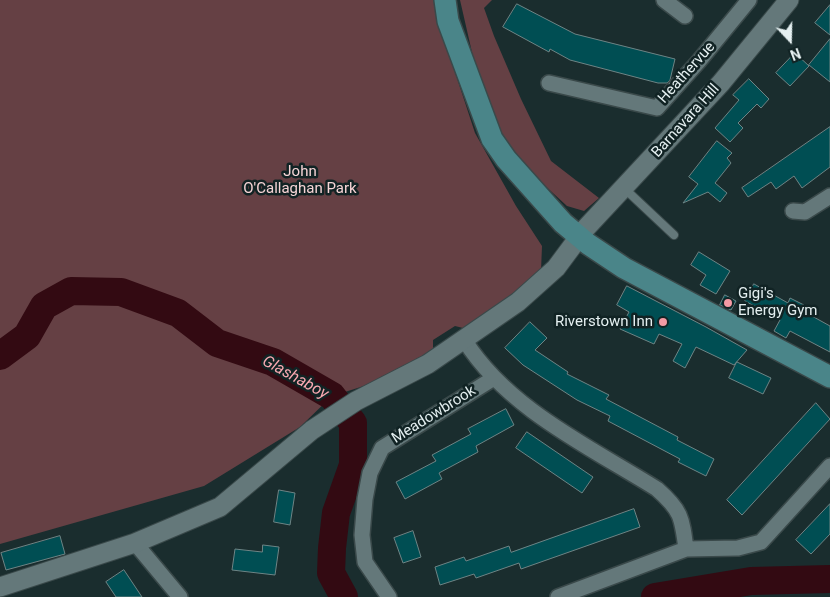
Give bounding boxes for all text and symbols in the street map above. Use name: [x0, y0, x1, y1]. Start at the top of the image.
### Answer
north arrow: [765, 15, 815, 65]
street label: Heathervue: [655, 39, 719, 107]
text: N: [788, 45, 803, 63]
street label: Barnavara Hill: [648, 81, 724, 161]
park label: John O'Callaghan Park: [243, 163, 357, 198]
place label: Gigi's Energy Gym: [738, 285, 817, 320]
marker: Gigi's Energy Gym: [722, 297, 734, 309]
place label: Riverstown Inn: [555, 313, 653, 331]
marker: Riverstown Inn: [657, 316, 669, 328]
water label: Glashaboy: [259, 352, 331, 404]
street label: Meadowbrook: [389, 382, 479, 448]

